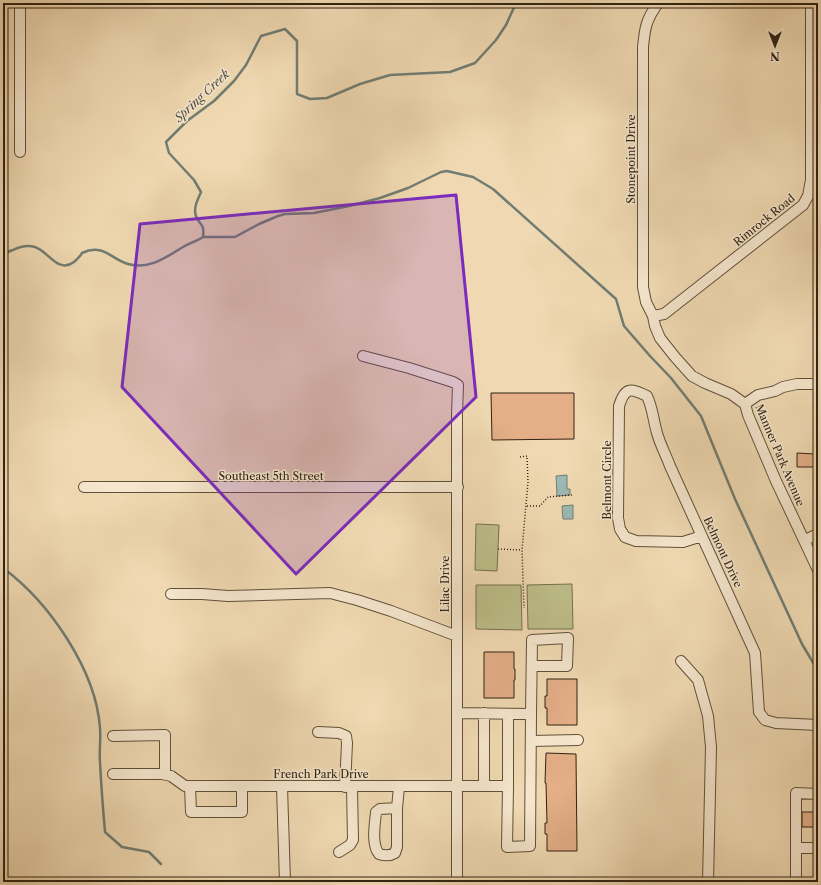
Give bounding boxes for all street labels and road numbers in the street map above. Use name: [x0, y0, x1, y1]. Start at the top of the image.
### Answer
street label: Stonepoint Drive: [624, 114, 638, 204]
street label: Rimrock Road: [730, 191, 798, 249]
street label: Manner Park Avenue: [752, 402, 808, 508]
street label: Belmont Circle: [600, 440, 614, 520]
street label: Southeast 5th Street: [218, 469, 324, 483]
street label: Belmont Drive: [701, 514, 745, 590]
street label: Lilac Drive: [438, 556, 452, 612]
street label: French Park Drive: [273, 767, 369, 781]

